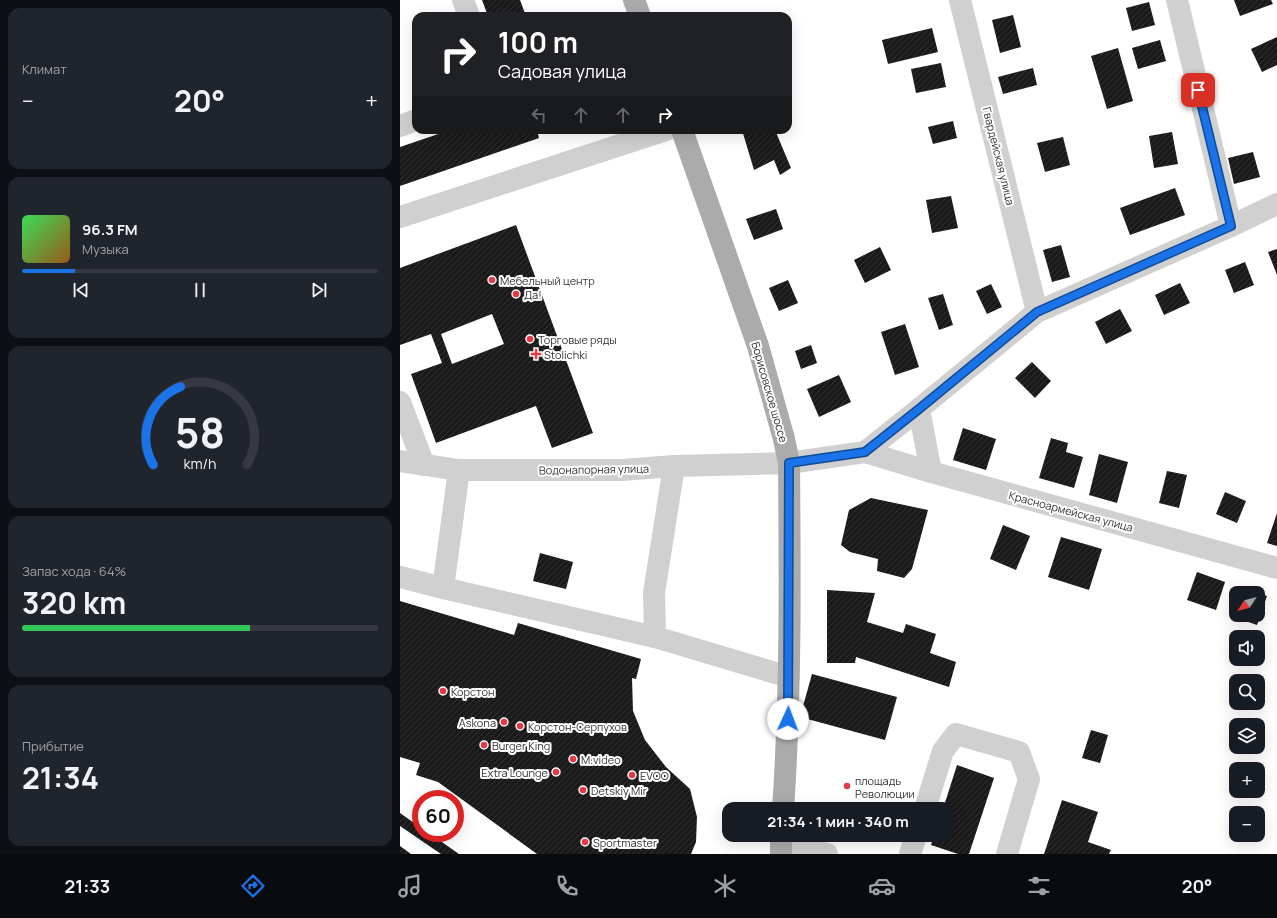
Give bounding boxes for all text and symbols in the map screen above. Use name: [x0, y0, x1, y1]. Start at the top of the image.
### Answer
text: 100 m: [498, 23, 578, 61]
icon: right: [432, 28, 484, 80]
text: Садовая улица: [498, 59, 626, 83]
text: Климат: [22, 60, 67, 78]
pin: [1181, 73, 1215, 107]
icon: arrive: [1187, 79, 1209, 101]
text: 20°: [174, 80, 225, 121]
text: −: [22, 86, 34, 116]
text: +: [365, 86, 378, 116]
icon: left: [528, 104, 550, 126]
icon: ahead: [570, 104, 592, 126]
icon: ahead: [612, 104, 634, 126]
icon: right: [654, 104, 676, 126]
street label: Гвардейская улица: [980, 105, 1018, 207]
text: 96.3 FM: [82, 219, 138, 240]
text: Музыка: [82, 240, 129, 258]
place label: Мебельный центр: [500, 273, 595, 288]
marker: Мебельный центр: [487, 275, 497, 285]
icon: previous: [70, 279, 92, 301]
icon: pause: [189, 279, 211, 301]
icon: next: [308, 279, 330, 301]
place label: Да!: [524, 287, 542, 302]
marker: Да!: [511, 289, 521, 299]
place label: Торговые ряды: [538, 332, 617, 347]
marker: Торговые ряды: [525, 334, 535, 344]
street label: Борисовское шоссе: [748, 340, 792, 445]
place label: Stolichki: [544, 347, 587, 362]
marker: Stolichki: [531, 349, 541, 359]
text: 58: [175, 404, 225, 460]
text: km/h: [183, 454, 217, 473]
street label: Водонапорная улица: [539, 461, 649, 477]
street label: Красноармейская улица: [1007, 487, 1135, 535]
text: Запас хода · 64%: [22, 562, 126, 580]
text: 320 km: [22, 582, 126, 623]
north arrow: [1229, 586, 1265, 622]
map controls: [1229, 586, 1265, 842]
button: sound: [1229, 630, 1265, 666]
button: search: [1229, 674, 1265, 710]
place label: Корстон: [451, 684, 495, 699]
marker: Корстон: [438, 686, 448, 696]
position arrow: [767, 698, 809, 740]
place label: Askona: [459, 715, 496, 730]
marker: Askona: [499, 717, 509, 727]
button: layers: [1229, 718, 1265, 754]
place label: Корстон-Серпухов: [528, 719, 627, 734]
marker: Корстон-Серпухов: [515, 721, 525, 731]
text: Прибытие: [22, 737, 84, 755]
place label: Burger King: [492, 738, 550, 753]
marker: Burger King: [479, 740, 489, 750]
place label: M.video: [581, 752, 621, 767]
marker: M.video: [568, 754, 578, 764]
text: 21:34: [22, 757, 99, 798]
button: +: [1229, 762, 1265, 798]
place label: Extra Lounge: [481, 765, 549, 780]
marker: Extra Lounge: [551, 767, 561, 777]
place label: EVOO: [640, 768, 669, 783]
marker: EVOO: [627, 770, 637, 780]
place label: площадь Революции: [855, 773, 915, 801]
marker: площадь Революции: [842, 781, 852, 791]
place label: Detskiy Mir: [591, 783, 647, 798]
marker: Detskiy Mir: [578, 785, 588, 795]
speed limit sign: 60: [412, 790, 464, 842]
button: −: [1229, 806, 1265, 842]
text: 21:34 · 1 мин · 340 m: [767, 811, 909, 832]
place label: Sportmaster: [593, 835, 657, 850]
marker: Sportmaster: [580, 837, 590, 847]
icon: directions: [239, 872, 267, 900]
icon: music: [396, 872, 424, 900]
icon: phone: [553, 872, 581, 900]
icon: climate: [711, 872, 739, 900]
icon: car: [868, 872, 896, 900]
icon: filters: [1025, 872, 1053, 900]
text: 21:33: [65, 874, 110, 898]
text: 20°: [1182, 874, 1212, 898]

